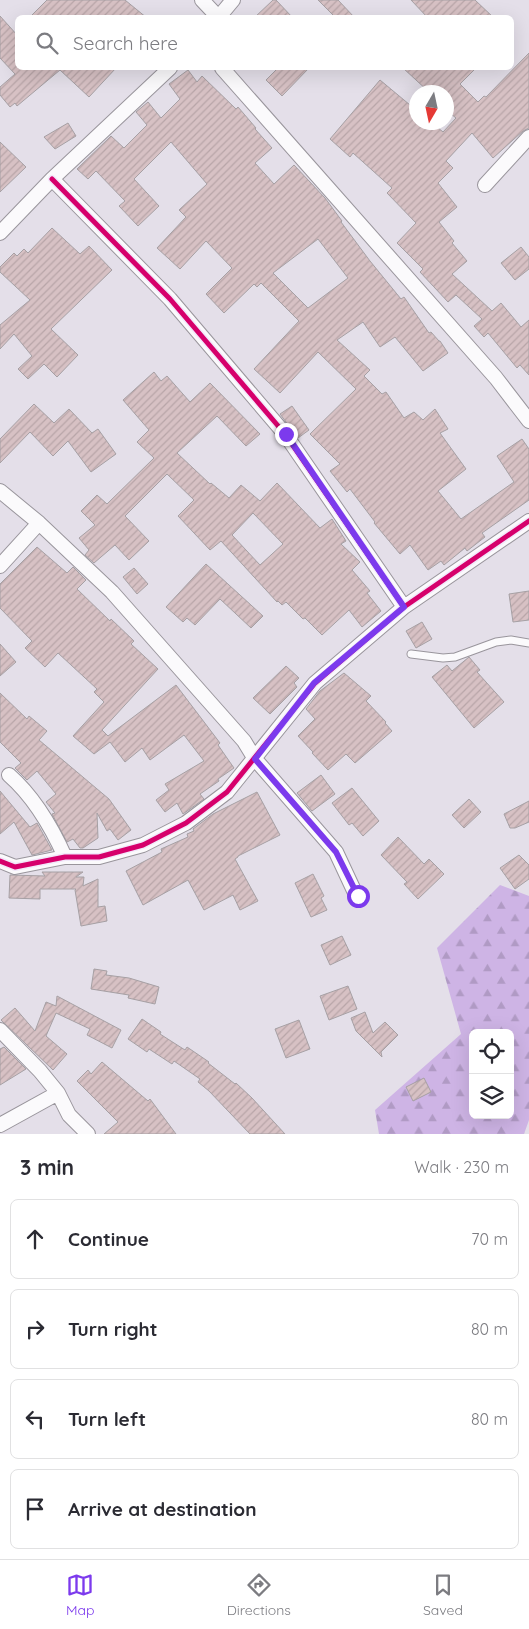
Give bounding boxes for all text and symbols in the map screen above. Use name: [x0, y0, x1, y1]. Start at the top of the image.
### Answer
search box: [15, 15, 514, 70]
icon: search: [33, 29, 61, 57]
text: Search here: [73, 31, 178, 55]
north arrow: [409, 85, 454, 130]
route end: [275, 423, 298, 446]
route start: [347, 885, 370, 908]
map controls: [469, 1029, 514, 1119]
button: locate: [469, 1029, 514, 1074]
button: layers: [469, 1074, 514, 1119]
text: 3 min: [20, 1154, 74, 1180]
text: Walk · 230 m: [414, 1157, 509, 1177]
icon: ahead: [21, 1225, 49, 1253]
text: Continue: [68, 1227, 149, 1251]
text: 70 m: [471, 1229, 508, 1249]
icon: right: [21, 1315, 49, 1343]
text: Turn right: [68, 1317, 157, 1341]
text: 80 m: [471, 1319, 508, 1339]
icon: left: [21, 1405, 49, 1433]
text: Turn left: [68, 1407, 146, 1431]
text: 80 m: [471, 1409, 508, 1429]
icon: arrive: [21, 1495, 49, 1523]
text: Arrive at destination: [68, 1497, 257, 1521]
tab: Map: [66, 1571, 95, 1619]
tab: Directions: [227, 1571, 291, 1619]
tab: Saved: [423, 1571, 463, 1619]

